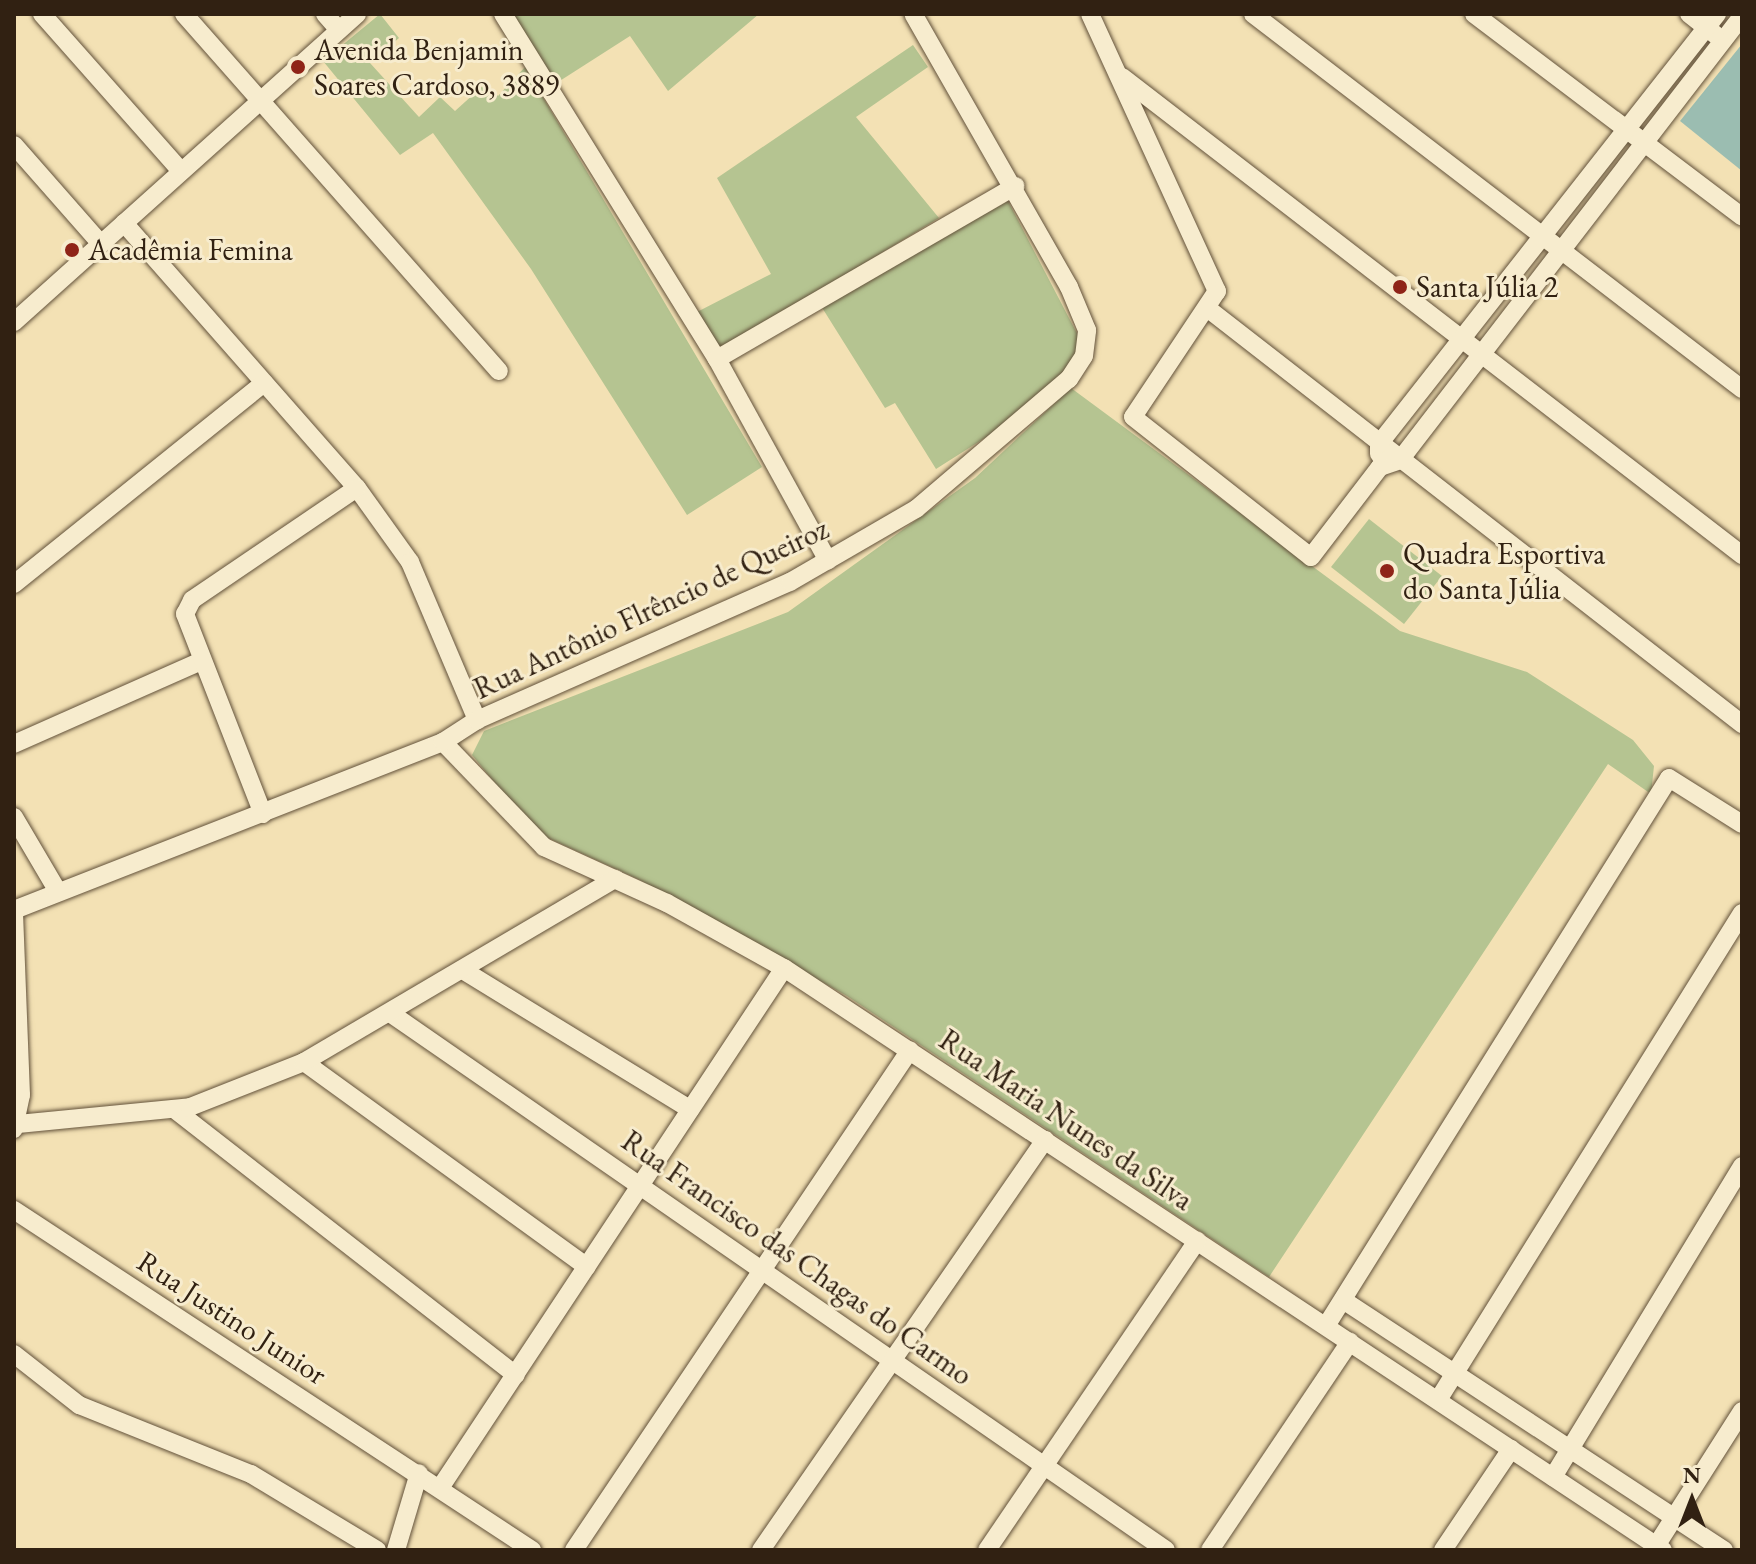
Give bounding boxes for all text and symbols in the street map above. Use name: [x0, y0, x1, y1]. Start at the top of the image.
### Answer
place label: Avenida Benjamin Soares Cardoso, 3889: [314, 32, 559, 102]
marker: Avenida Benjamin Soares Cardoso, 3889: [289, 58, 307, 76]
place label: Acadêmia Femina: [88, 232, 293, 268]
marker: Acadêmia Femina: [63, 241, 81, 259]
place label: Santa Júlia 2: [1416, 269, 1558, 305]
marker: Santa Júlia 2: [1391, 278, 1409, 296]
street label: Rua Antônio Flrêncio de Queiroz: [468, 511, 834, 707]
place label: Quadra Esportiva do Santa Júlia: [1403, 536, 1605, 606]
marker: Quadra Esportiva do Santa Júlia: [1378, 562, 1396, 580]
street label: Rua Maria Nunes da Silva: [932, 1022, 1200, 1218]
street label: Rua Francisco das Chagas do Carmo: [615, 1123, 979, 1393]
street label: Rua Justino Junior: [131, 1243, 333, 1393]
north arrow: [1652, 1460, 1732, 1540]
text: N: [1683, 1461, 1701, 1490]

